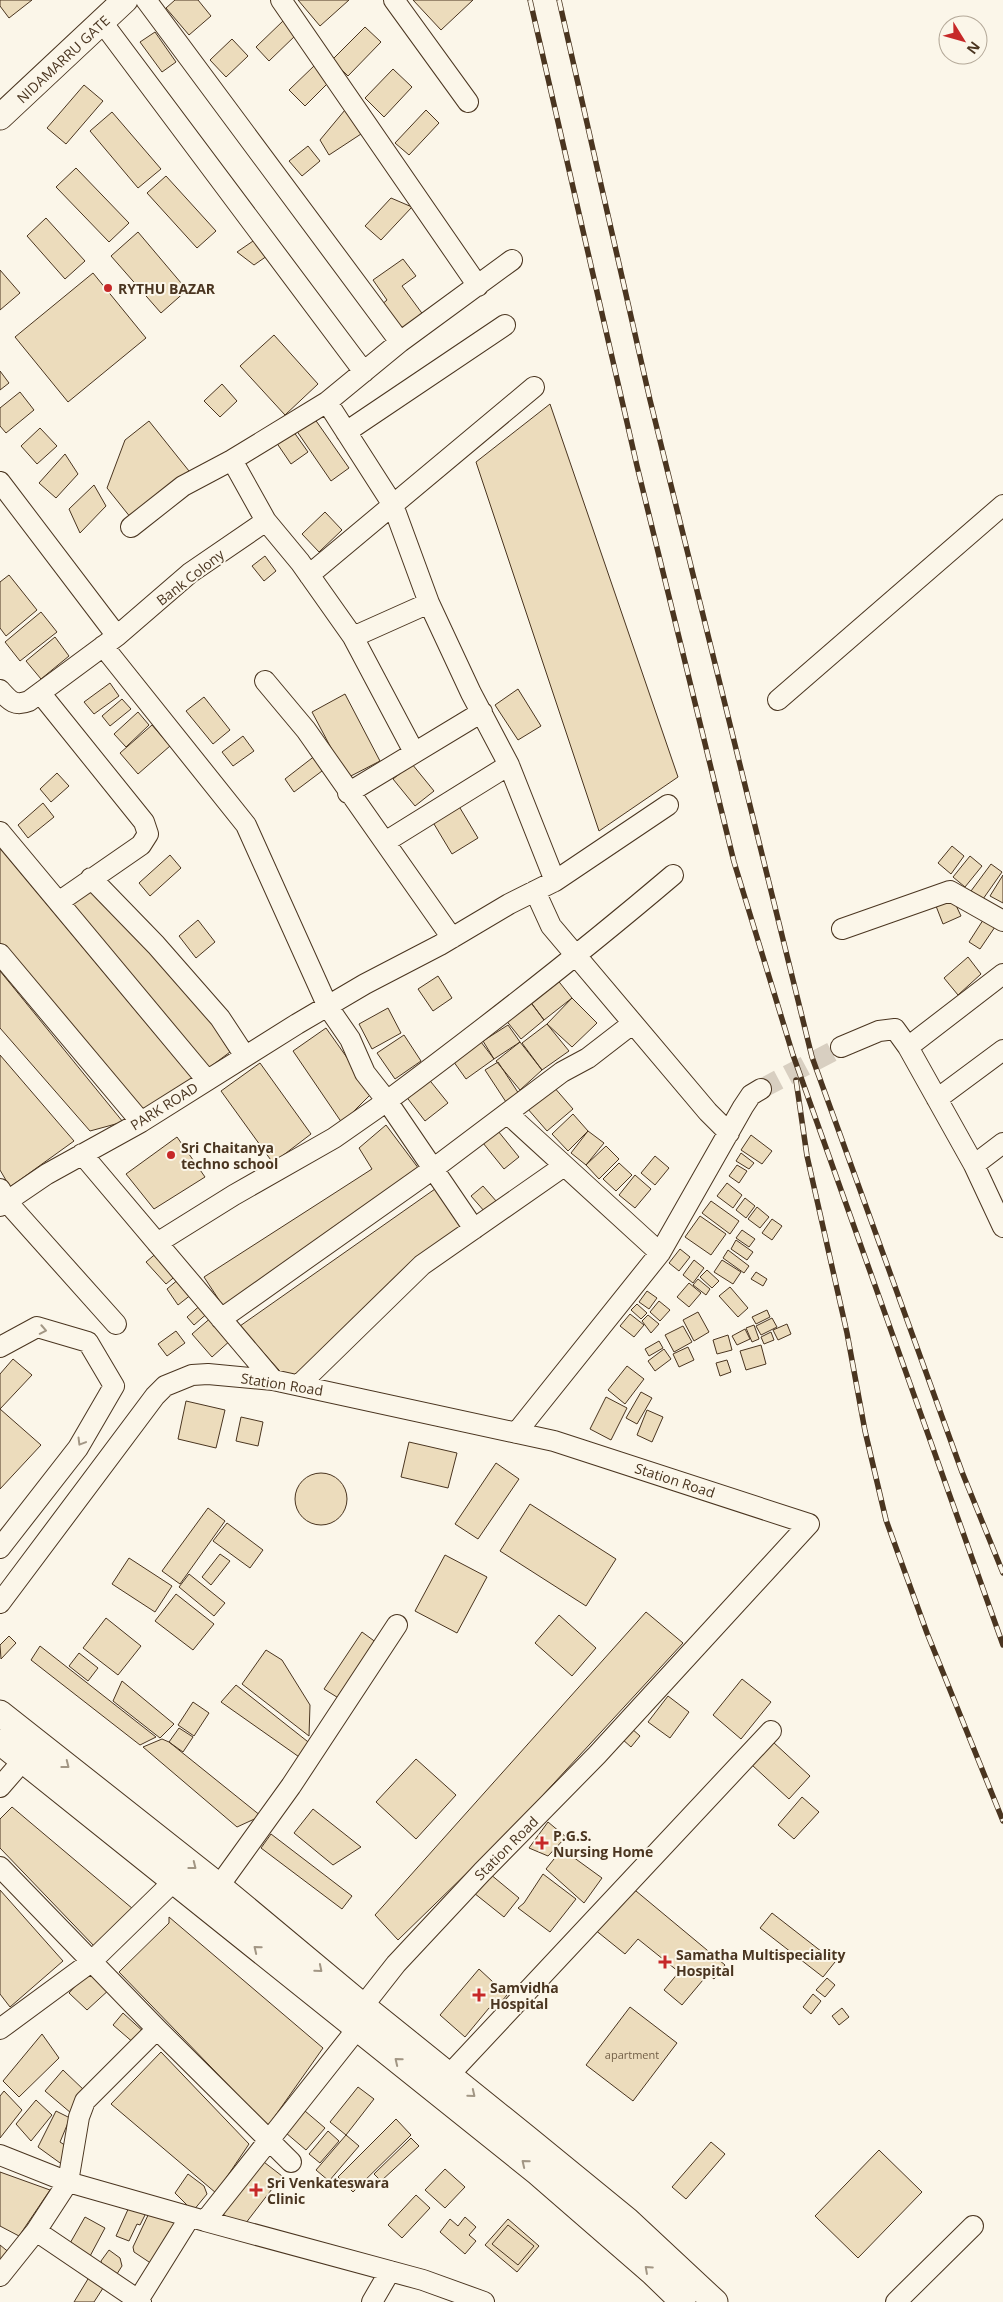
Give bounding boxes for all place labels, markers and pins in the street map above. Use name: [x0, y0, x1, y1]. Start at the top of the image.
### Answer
place label: RYTHU BAZAR: [118, 279, 216, 298]
marker: RYTHU BAZAR: [102, 282, 114, 294]
place label: Sri Chaitanya techno school: [181, 1138, 278, 1173]
marker: Sri Chaitanya techno school: [165, 1149, 177, 1161]
place label: P.G.S. Nursing Home: [553, 1826, 653, 1861]
marker: P.G.S. Nursing Home: [535, 1836, 549, 1850]
place label: Samatha Multispeciality Hospital: [676, 1945, 845, 1980]
marker: Samatha Multispeciality Hospital: [658, 1955, 672, 1969]
place label: Samvidha Hospital: [490, 1978, 559, 2013]
marker: Samvidha Hospital: [472, 1988, 486, 2002]
place label: Sri Venkateswara Clinic: [267, 2173, 389, 2208]
marker: Sri Venkateswara Clinic: [249, 2183, 263, 2197]

